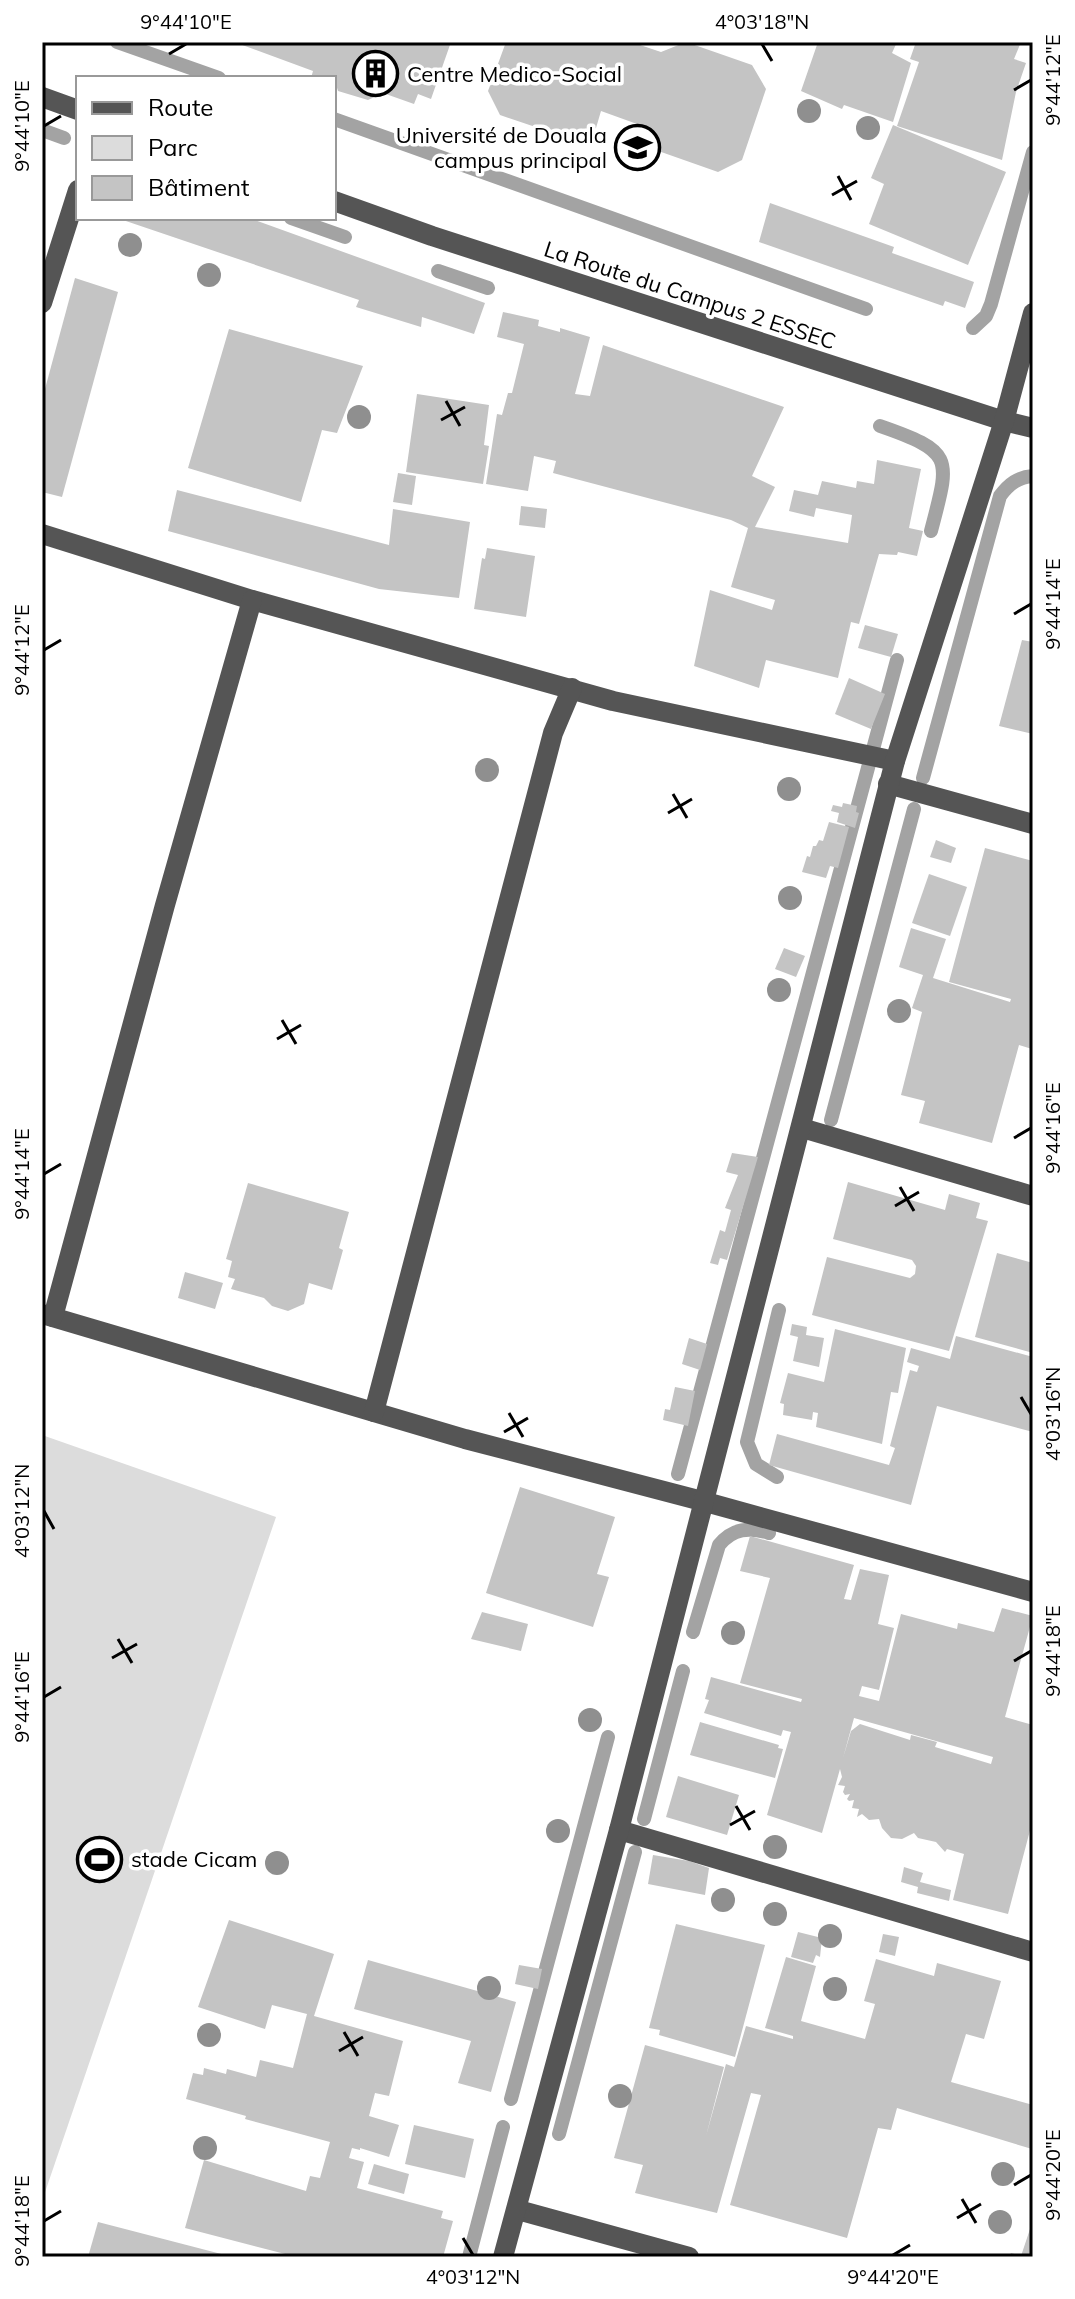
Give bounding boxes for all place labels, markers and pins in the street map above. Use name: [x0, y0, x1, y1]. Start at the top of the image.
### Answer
building icon: Centre Medico-Social: [352, 50, 400, 98]
place label: Centre Medico-Social: [407, 60, 622, 88]
place label: Université de Douala campus principal: [396, 121, 607, 174]
school or university icon: Université de Douala campus principal: [614, 124, 662, 172]
sports icon: stade Cicam: [76, 1835, 124, 1883]
place label: stade Cicam: [131, 1845, 257, 1873]

